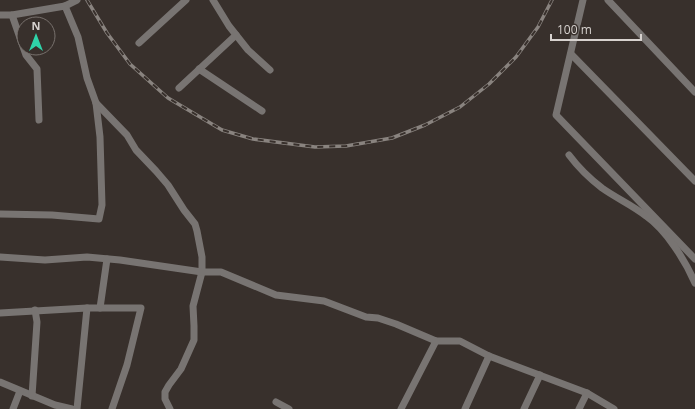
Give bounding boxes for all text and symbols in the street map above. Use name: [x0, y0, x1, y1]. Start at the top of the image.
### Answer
north arrow: [16, 16, 56, 56]
scale bar: [551, 16, 641, 42]
text: N: [32, 18, 40, 33]
text: 100 m: [557, 21, 592, 38]

